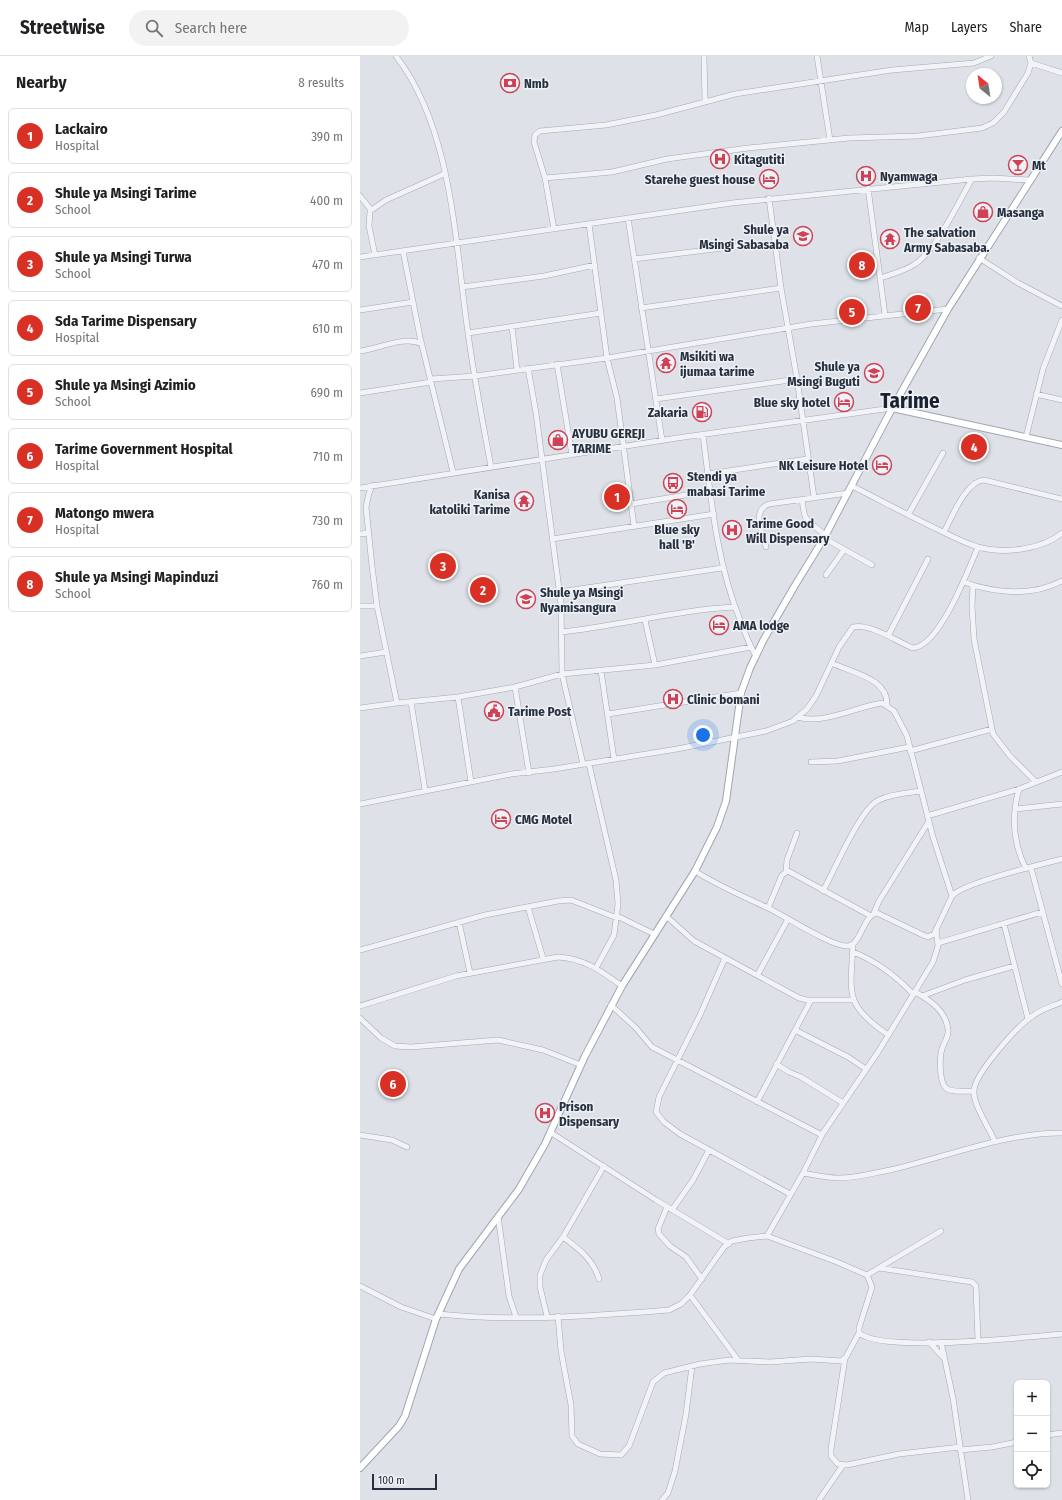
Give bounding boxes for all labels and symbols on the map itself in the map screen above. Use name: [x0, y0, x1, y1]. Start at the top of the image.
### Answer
north arrow: [966, 68, 1002, 104]
bank icon: Nmb: [499, 72, 521, 94]
place label: Nmb: [524, 76, 549, 91]
hospital icon: Kitagutiti: [709, 148, 731, 170]
place label: Kitagutiti: [734, 152, 785, 167]
bar icon: Mt: [1007, 154, 1029, 176]
place label: Mt: [1032, 158, 1046, 173]
hospital icon: Nyamwaga: [855, 165, 877, 187]
hotel icon: Starehe guest house: [758, 168, 780, 190]
place label: Nyamwaga: [880, 169, 938, 184]
place label: Starehe guest house: [645, 172, 755, 187]
shop icon: Masanga: [972, 201, 994, 223]
place label: Masanga: [997, 205, 1045, 220]
place label: Shule ya Msingi Sabasaba: [699, 222, 790, 252]
school or university icon: Shule ya Msingi Sabasaba: [792, 225, 814, 247]
place label: The salvation Army Sabasaba.: [903, 225, 990, 255]
temple icon: The salvation Army Sabasaba.: [879, 228, 901, 250]
pin: 8: [849, 250, 875, 280]
pin: 7: [905, 293, 931, 323]
pin: 5: [839, 297, 865, 327]
place label: Msikiti wa ijumaa tarime: [680, 349, 755, 379]
temple icon: Msikiti wa ijumaa tarime: [655, 352, 677, 374]
place label: Shule ya Msingi Buguti: [787, 359, 861, 389]
school or university icon: Shule ya Msingi Buguti: [863, 362, 885, 384]
district label: Tarime: [880, 388, 940, 414]
hotel icon: Blue sky hotel: [833, 391, 855, 413]
place label: Blue sky hotel: [754, 395, 830, 410]
fuel station icon: Zakaria: [691, 401, 713, 423]
place label: Zakaria: [648, 405, 689, 420]
place label: AYUBU GEREJI TARIME: [571, 426, 645, 456]
shop icon: AYUBU GEREJI TARIME: [547, 429, 569, 451]
pin: 4: [961, 432, 987, 462]
hotel icon: NK Leisure Hotel: [871, 454, 893, 476]
place label: NK Leisure Hotel: [779, 458, 868, 473]
place label: Stendi ya mabasi Tarime: [687, 469, 766, 499]
bus stop icon: Stendi ya mabasi Tarime: [662, 472, 684, 494]
pin: 1: [604, 482, 630, 512]
place label: Kanisa katoliki Tarime: [429, 487, 511, 517]
temple icon: Kanisa katoliki Tarime: [513, 490, 535, 512]
hotel icon: Blue sky hall 'B': [666, 498, 688, 520]
place label: Tarime Good Will Dispensary: [746, 516, 830, 546]
hospital icon: Tarime Good Will Dispensary: [721, 519, 743, 541]
place label: Blue sky hall 'B': [654, 522, 700, 552]
pin: 3: [430, 551, 456, 581]
pin: 2: [470, 575, 496, 605]
place label: Shule ya Msingi Nyamisangura: [540, 585, 623, 615]
school or university icon: Shule ya Msingi Nyamisangura: [515, 588, 537, 610]
hotel icon: AMA lodge: [708, 614, 730, 636]
place label: AMA lodge: [732, 618, 790, 633]
hospital icon: Clinic bomani: [662, 688, 684, 710]
place label: Clinic bomani: [687, 692, 760, 707]
public building icon: Tarime Post: [483, 700, 505, 722]
place label: Tarime Post: [508, 704, 572, 719]
your location: [693, 725, 713, 745]
hotel icon: CMG Motel: [490, 808, 512, 830]
place label: CMG Motel: [515, 812, 573, 827]
pin: 6: [380, 1069, 406, 1099]
place label: Prison Dispensary: [559, 1099, 620, 1129]
hospital icon: Prison Dispensary: [534, 1102, 556, 1124]
scale bar: [372, 1472, 437, 1491]

